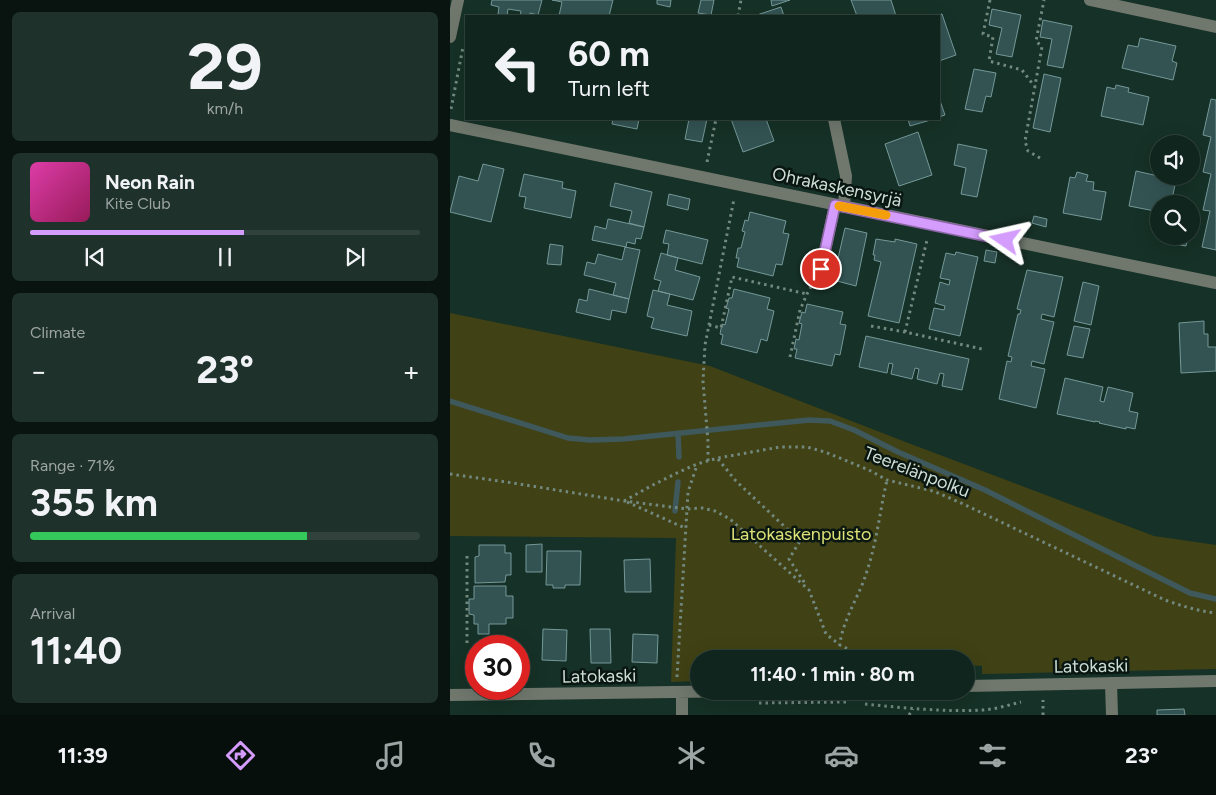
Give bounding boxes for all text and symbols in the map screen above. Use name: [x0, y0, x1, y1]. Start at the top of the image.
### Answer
text: 29: [187, 27, 263, 105]
text: 60 m: [568, 33, 650, 75]
icon: left: [485, 35, 550, 100]
text: Turn left: [568, 75, 650, 102]
text: km/h: [207, 99, 243, 118]
map controls: [1150, 135, 1200, 245]
button: sound: [1150, 135, 1200, 185]
street label: Ohrakaskensyrjä: [770, 163, 904, 211]
text: Neon Rain: [105, 171, 195, 194]
text: Kite Club: [105, 194, 171, 213]
button: search: [1150, 195, 1200, 245]
position arrow: [978, 213, 1030, 265]
icon: previous: [81, 243, 109, 271]
icon: pause: [211, 243, 239, 271]
icon: next: [341, 243, 369, 271]
pin: [800, 248, 842, 290]
icon: arrive: [807, 255, 835, 283]
text: Climate: [30, 323, 85, 342]
text: 23°: [196, 347, 254, 393]
text: −: [30, 354, 47, 388]
text: +: [403, 354, 420, 388]
street label: Teerelänpolku: [861, 442, 973, 502]
text: Range · 71%: [30, 456, 115, 475]
text: 355 km: [30, 480, 158, 526]
park label: Latokaskenpuisto: [731, 523, 871, 545]
text: Arrival: [30, 604, 75, 623]
text: 11:40: [30, 628, 122, 674]
speed limit sign: 30: [465, 635, 530, 700]
street label: Latokaski: [1053, 654, 1129, 678]
text: 11:40 · 1 min · 80 m: [751, 663, 914, 686]
street label: Latokaski: [561, 664, 637, 688]
icon: directions: [223, 738, 258, 773]
icon: music: [373, 738, 408, 773]
icon: phone: [524, 738, 559, 773]
icon: climate: [674, 738, 709, 773]
icon: car: [824, 738, 859, 773]
icon: filters: [975, 738, 1010, 773]
text: 11:39: [58, 742, 108, 769]
text: 23°: [1125, 742, 1158, 769]

